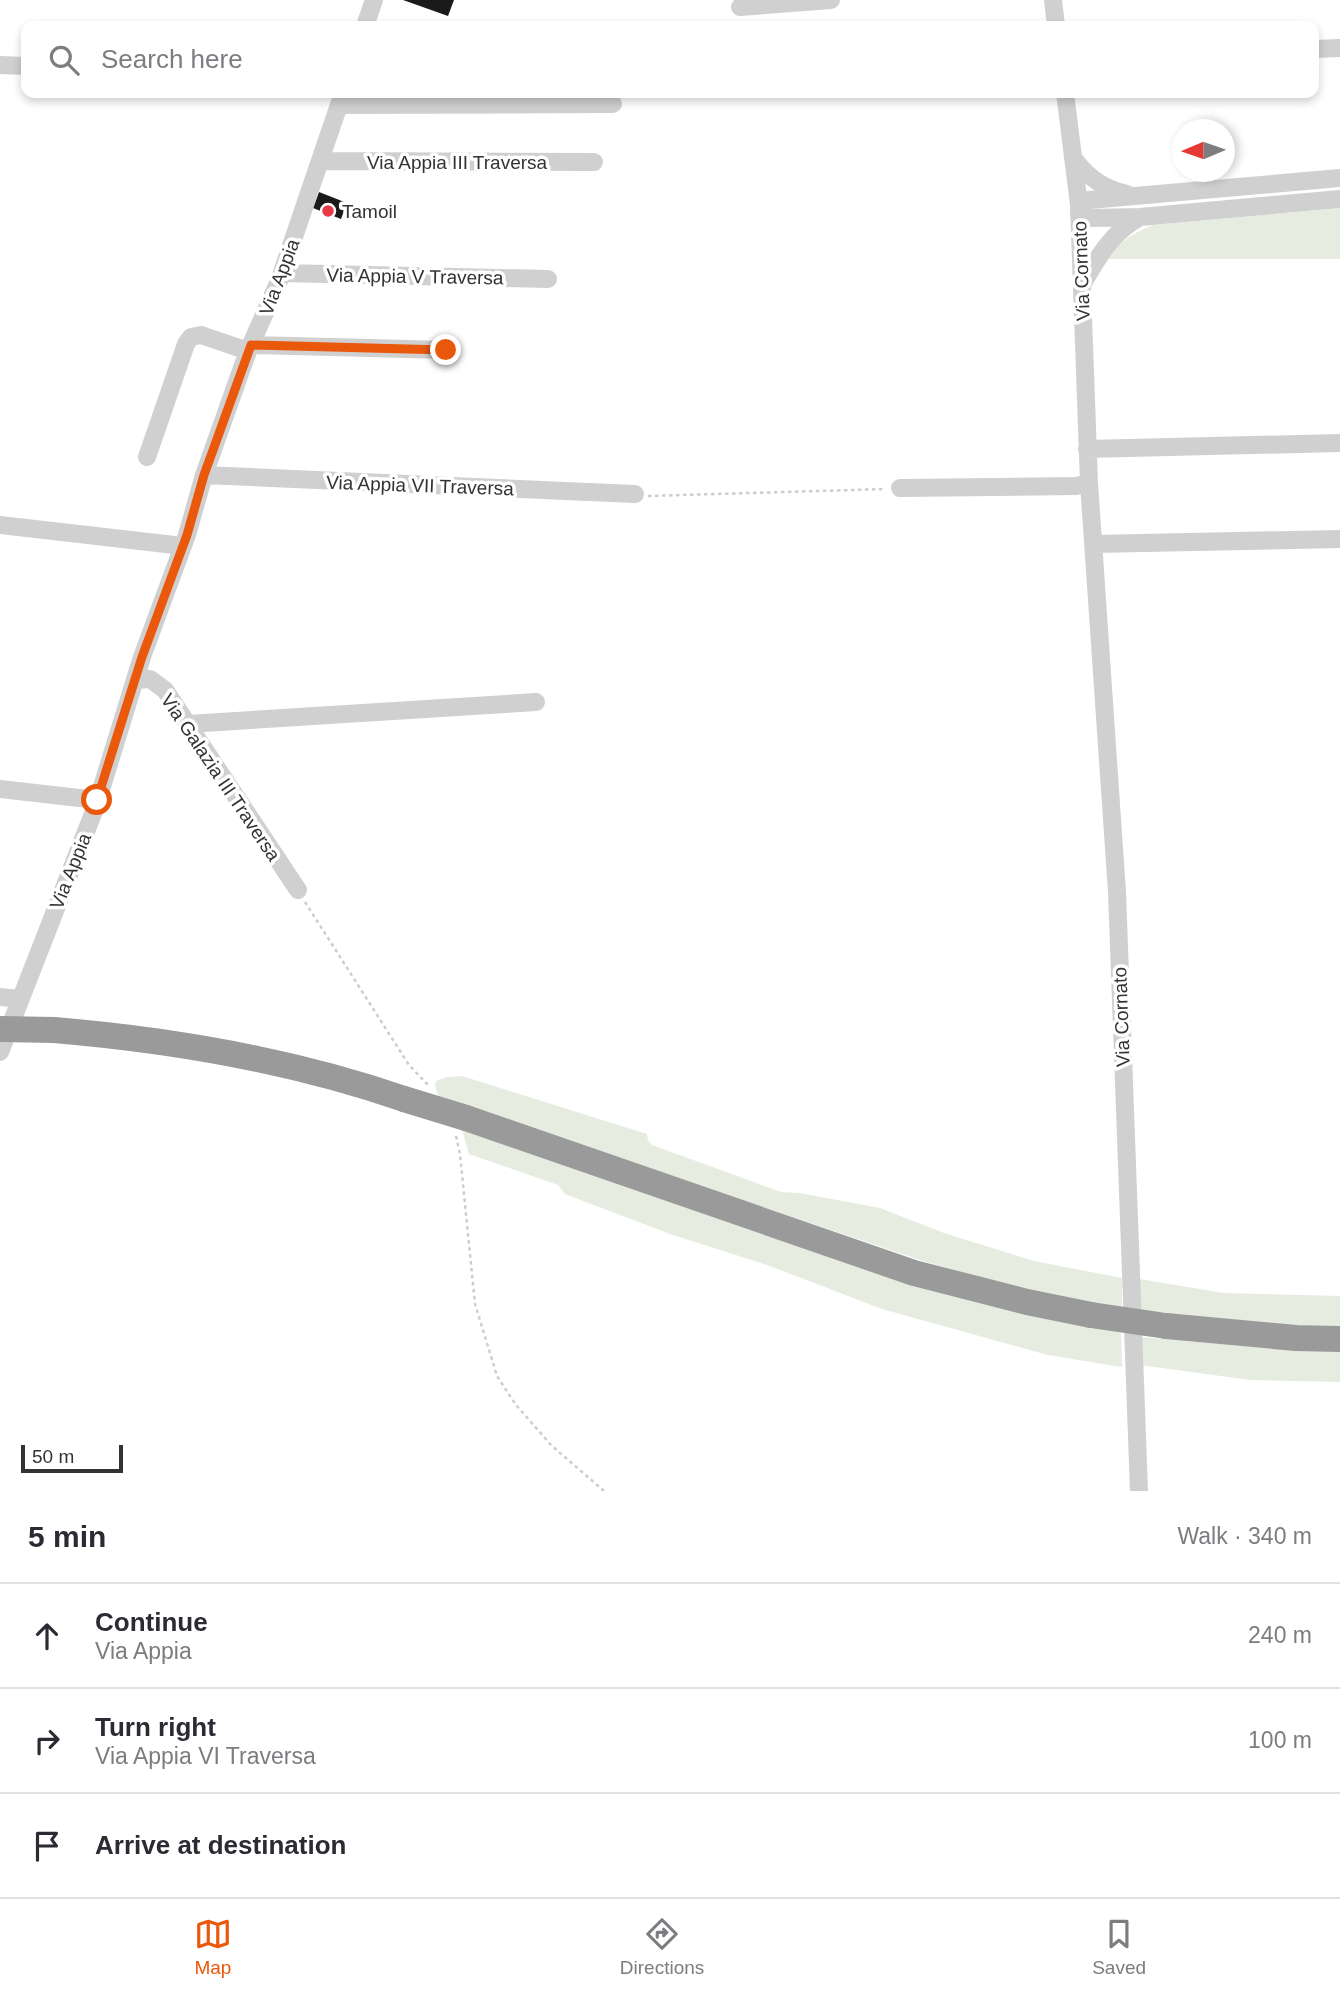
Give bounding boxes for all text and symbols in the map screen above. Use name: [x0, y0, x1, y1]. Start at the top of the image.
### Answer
search box: [21, 21, 1319, 98]
icon: search: [45, 41, 83, 79]
text: Search here: [101, 44, 243, 74]
north arrow: [1172, 119, 1235, 182]
street label: Via Appia III Traversa: [367, 152, 548, 173]
place label: Tamoil: [342, 201, 397, 222]
marker: Tamoil: [320, 203, 336, 219]
street label: Via Cornato: [1069, 221, 1094, 321]
street label: Via Appia: [255, 236, 304, 318]
street label: Via Appia V Traversa: [326, 264, 504, 289]
route end: [430, 334, 461, 365]
street label: Via Appia VII Traversa: [326, 472, 515, 499]
street label: Via Galazia III Traversa: [157, 690, 285, 865]
route start: [81, 784, 112, 815]
street label: Via Appia: [46, 830, 95, 912]
street label: Via Cornato: [1109, 967, 1134, 1067]
scale bar: [21, 1442, 122, 1474]
text: 50 m: [32, 1446, 74, 1467]
text: 5 min: [28, 1520, 106, 1553]
text: Walk · 340 m: [1177, 1523, 1312, 1549]
text: Continue: [95, 1607, 208, 1637]
icon: ahead: [28, 1617, 66, 1655]
text: 240 m: [1248, 1622, 1312, 1648]
text: Via Appia: [95, 1638, 192, 1664]
text: Turn right: [95, 1712, 216, 1742]
icon: right: [28, 1722, 66, 1760]
text: 100 m: [1248, 1727, 1312, 1753]
text: Via Appia VI Traversa: [95, 1743, 316, 1769]
icon: arrive: [28, 1827, 66, 1865]
text: Arrive at destination: [95, 1830, 346, 1860]
tab: Map: [194, 1915, 232, 1979]
tab: Directions: [620, 1915, 704, 1979]
tab: Saved: [1092, 1915, 1146, 1979]

